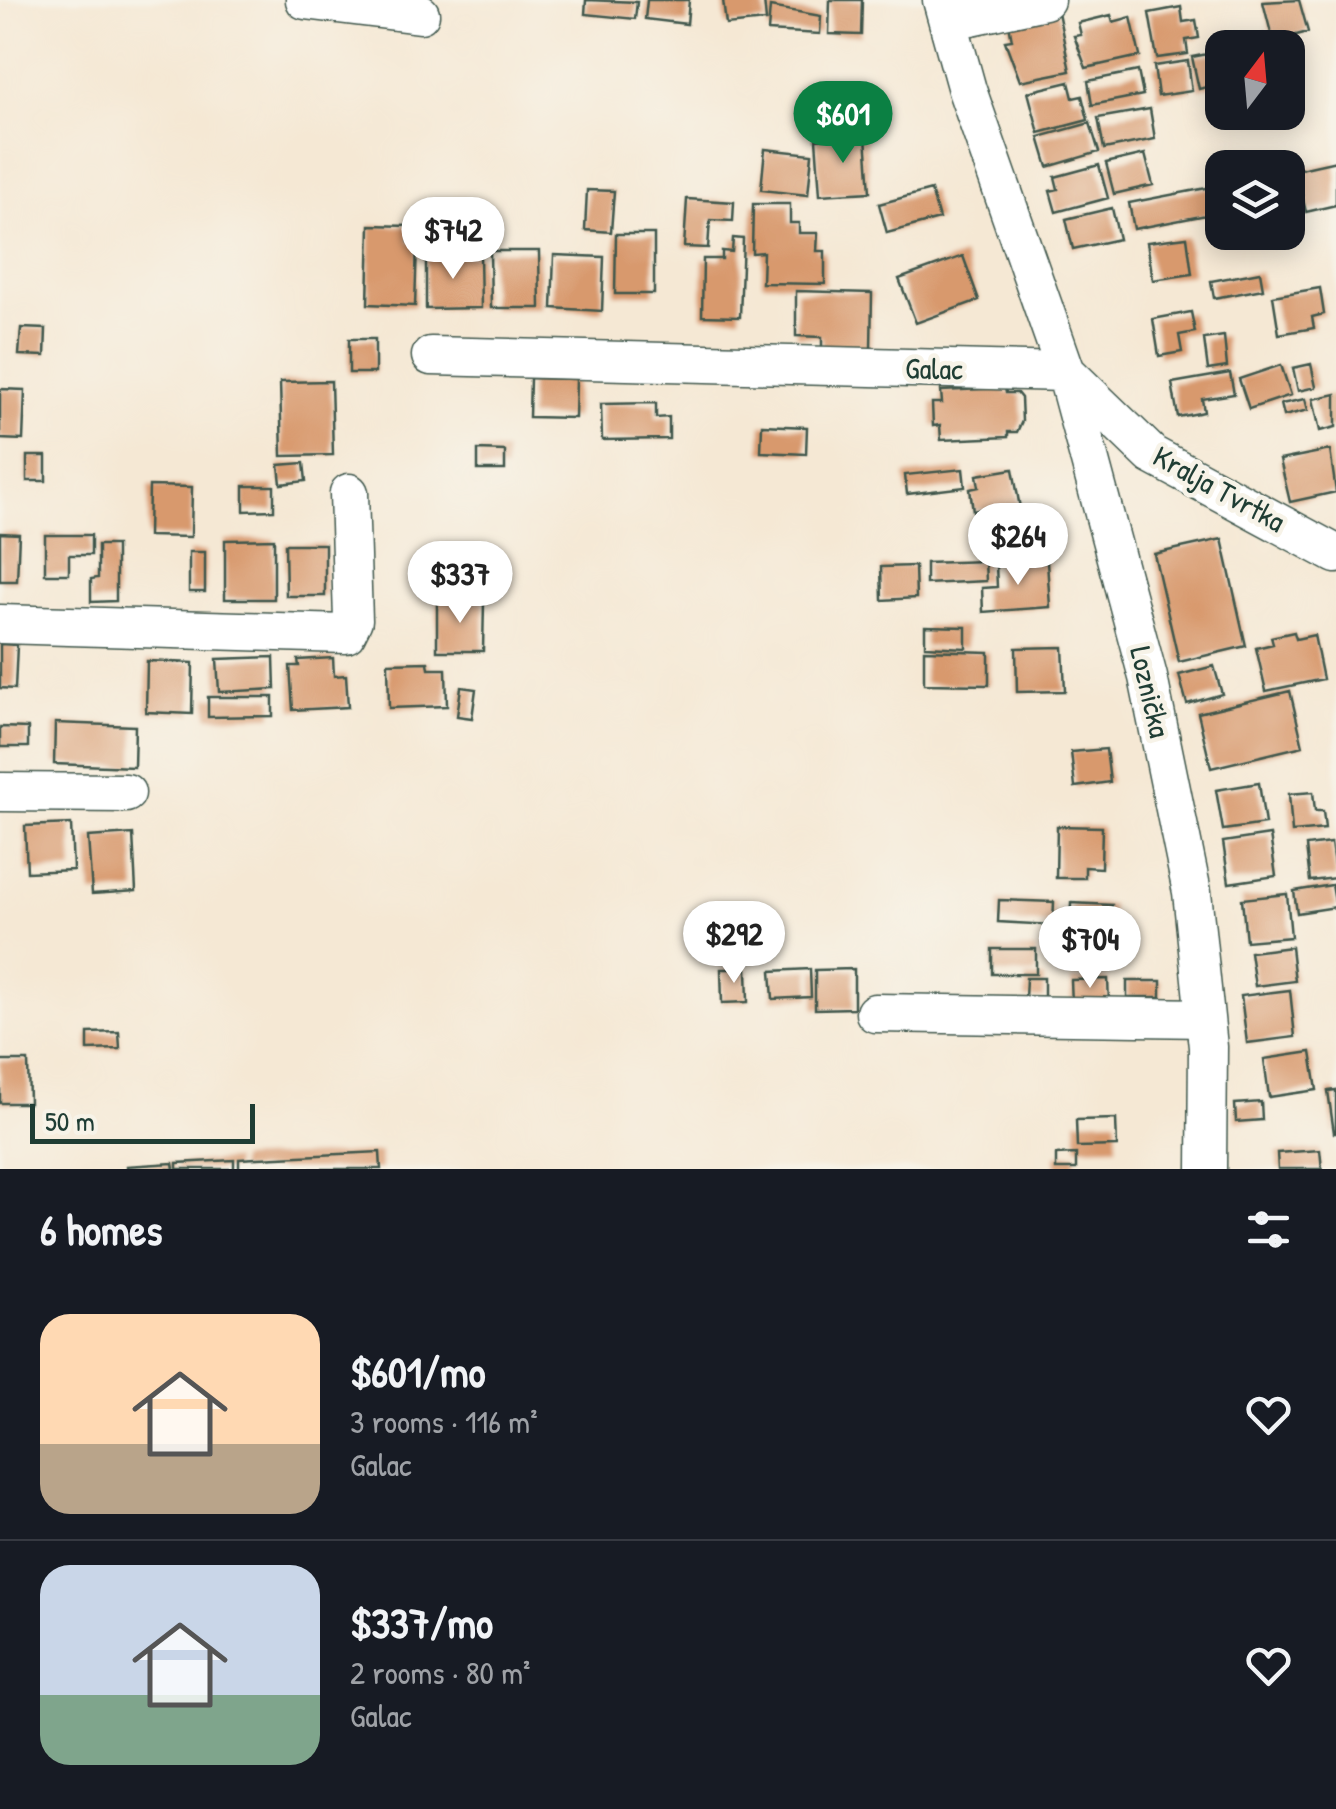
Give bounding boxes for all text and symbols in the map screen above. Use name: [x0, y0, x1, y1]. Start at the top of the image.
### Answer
north arrow: [1205, 30, 1305, 130]
map controls: [1205, 30, 1305, 250]
pin: $601: [784, 81, 902, 166]
text: $601: [816, 92, 870, 135]
button: layers: [1205, 150, 1305, 250]
pin: $742: [394, 197, 512, 282]
text: $742: [423, 208, 483, 251]
street label: Galac: [905, 348, 963, 389]
street label: Kralja Tvrtka: [1146, 436, 1293, 541]
pin: $264: [959, 503, 1077, 588]
text: $264: [990, 514, 1046, 557]
pin: $337: [401, 541, 519, 626]
text: $337: [430, 552, 490, 595]
street label: Loznička: [1121, 642, 1181, 741]
pin: $292: [675, 901, 793, 986]
pin: $704: [1031, 906, 1149, 991]
text: $292: [705, 912, 763, 955]
text: $704: [1061, 917, 1119, 960]
scale bar: [30, 1099, 255, 1144]
text: 50 m: [45, 1102, 95, 1140]
text: 6 homes: [40, 1201, 162, 1258]
icon: filters: [1241, 1202, 1296, 1257]
text: $601/mo: [350, 1343, 485, 1400]
icon: home: [120, 1354, 240, 1474]
icon: heart: [1241, 1387, 1296, 1442]
text: 3 rooms · 116 m²: [350, 1400, 538, 1443]
text: Galac: [350, 1443, 411, 1486]
text: $337/mo: [350, 1594, 493, 1651]
icon: home: [120, 1605, 240, 1725]
icon: heart: [1241, 1638, 1296, 1693]
text: 2 rooms · 80 m²: [350, 1651, 530, 1694]
text: Galac: [350, 1694, 411, 1737]

